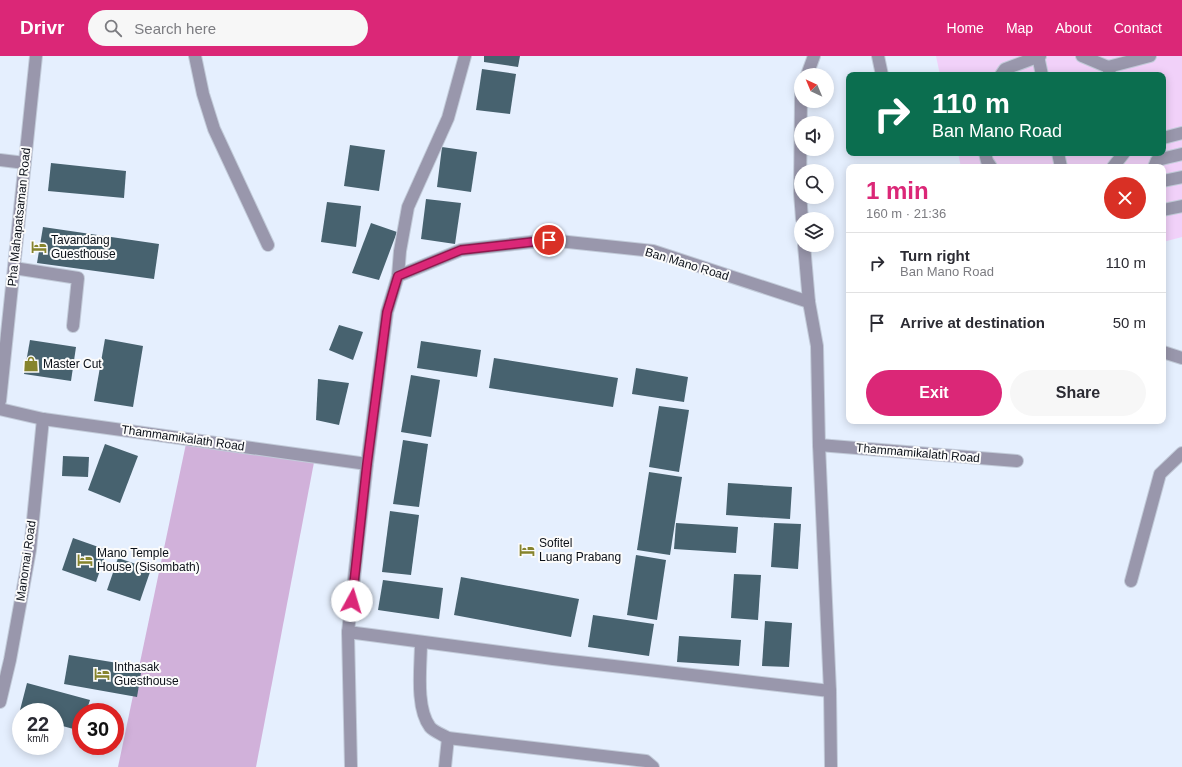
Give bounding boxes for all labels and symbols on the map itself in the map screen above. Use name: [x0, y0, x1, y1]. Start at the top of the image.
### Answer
north arrow: [794, 68, 834, 108]
street label: Pha Mahapatsaman Road: [5, 147, 33, 287]
pin: [532, 223, 566, 257]
place label: Tavandang Guesthouse: [51, 233, 116, 261]
hotel icon: Tavandang Guesthouse: [30, 238, 48, 256]
street label: Ban Mano Road: [643, 245, 731, 283]
shop icon: Master Cut: [22, 355, 40, 373]
place label: Master Cut: [43, 357, 102, 371]
street label: Thammamikalath Road: [121, 422, 245, 454]
street label: Thammamikalath Road: [856, 441, 980, 465]
street label: Manomai Road: [13, 520, 39, 602]
place label: Sofitel Luang Prabang: [539, 536, 621, 564]
hotel icon: Sofitel Luang Prabang: [518, 541, 536, 559]
place label: Mano Temple House (Sisombath): [97, 546, 200, 574]
hotel icon: Mano Temple House (Sisombath): [76, 551, 94, 569]
position arrow: [331, 580, 373, 622]
place label: Inthasak Guesthouse: [114, 660, 179, 688]
hotel icon: Inthasak Guesthouse: [93, 665, 111, 683]
speed limit sign: 30: [72, 703, 124, 755]

